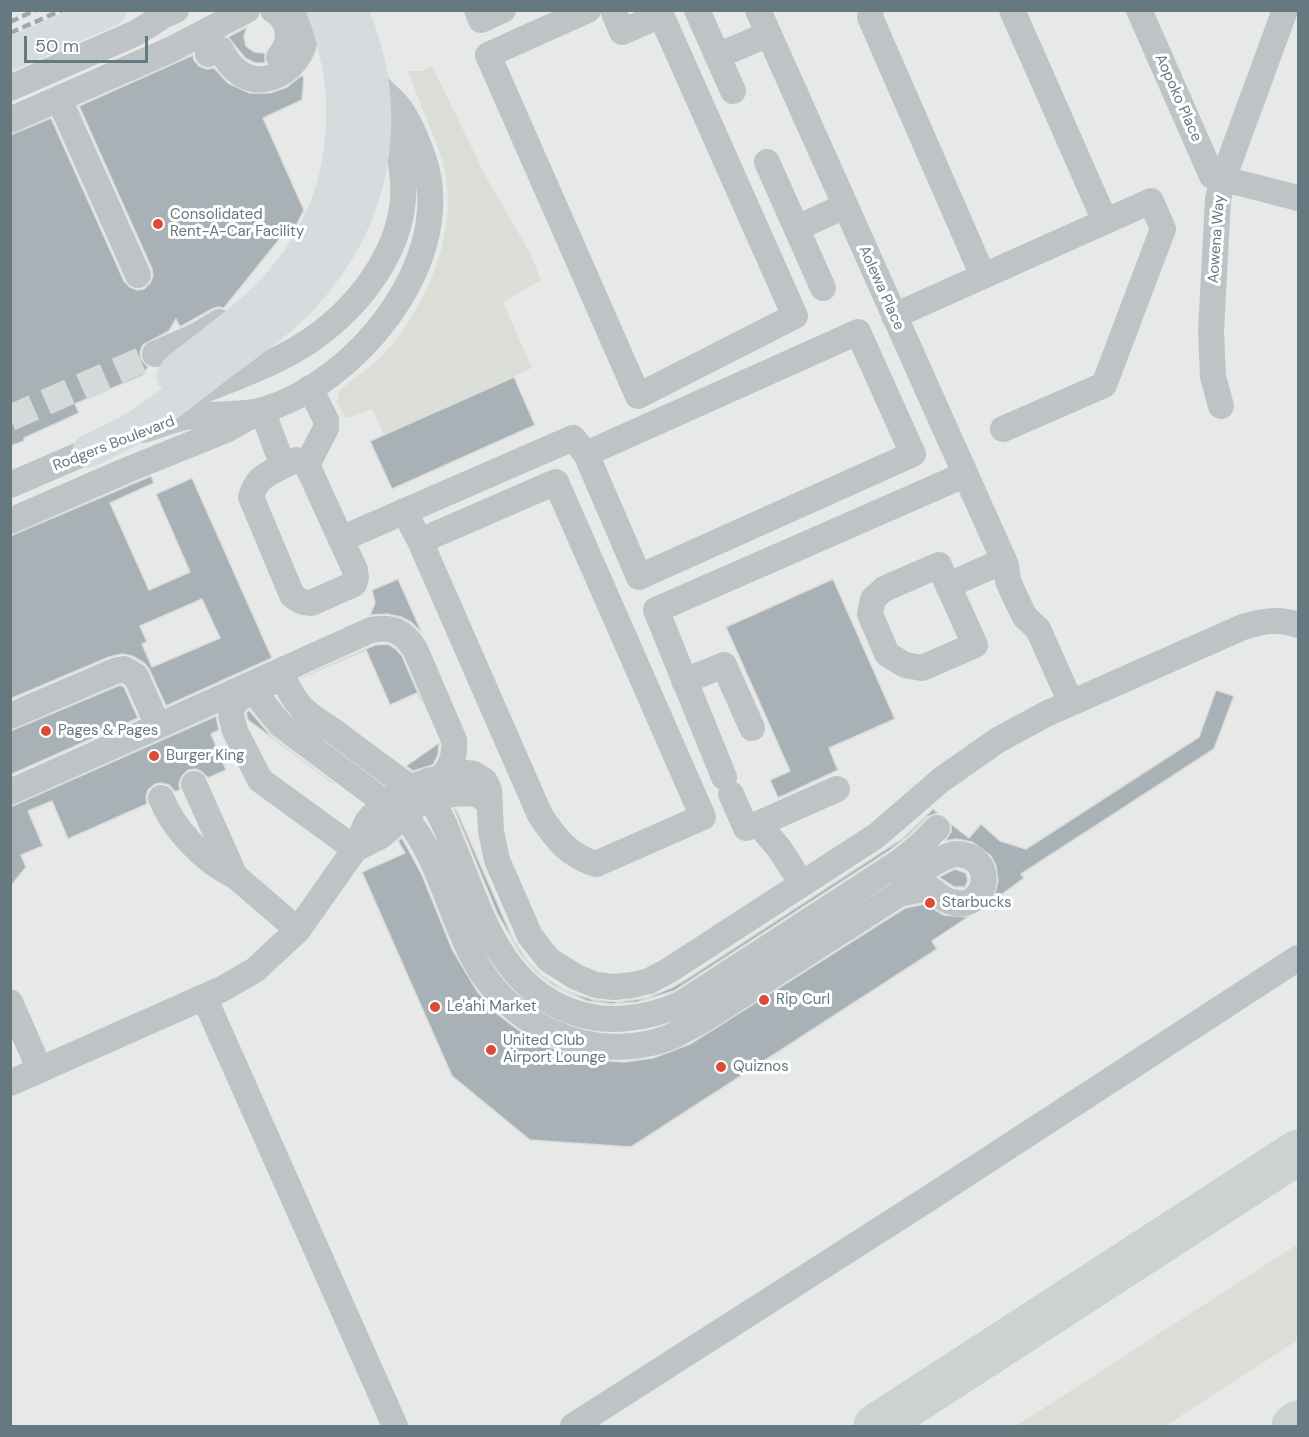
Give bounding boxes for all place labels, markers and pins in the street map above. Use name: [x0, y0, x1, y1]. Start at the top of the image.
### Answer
place label: Consolidated Rent-A-Car Facility: [170, 206, 304, 241]
marker: Consolidated Rent-A-Car Facility: [151, 217, 165, 231]
place label: Pages & Pages: [58, 722, 158, 740]
marker: Pages & Pages: [39, 724, 53, 738]
place label: Burger King: [166, 747, 244, 765]
marker: Burger King: [147, 749, 161, 763]
place label: Starbucks: [942, 894, 1012, 912]
marker: Starbucks: [923, 896, 937, 910]
place label: Rip Curl: [776, 991, 830, 1009]
marker: Rip Curl: [757, 993, 771, 1007]
place label: Le'ahi Market: [447, 998, 537, 1016]
marker: Le'ahi Market: [428, 1000, 442, 1014]
place label: United Club Airport Lounge: [503, 1032, 606, 1067]
marker: United Club Airport Lounge: [484, 1043, 498, 1057]
place label: Quiznos: [733, 1058, 789, 1076]
marker: Quiznos: [714, 1060, 728, 1074]

